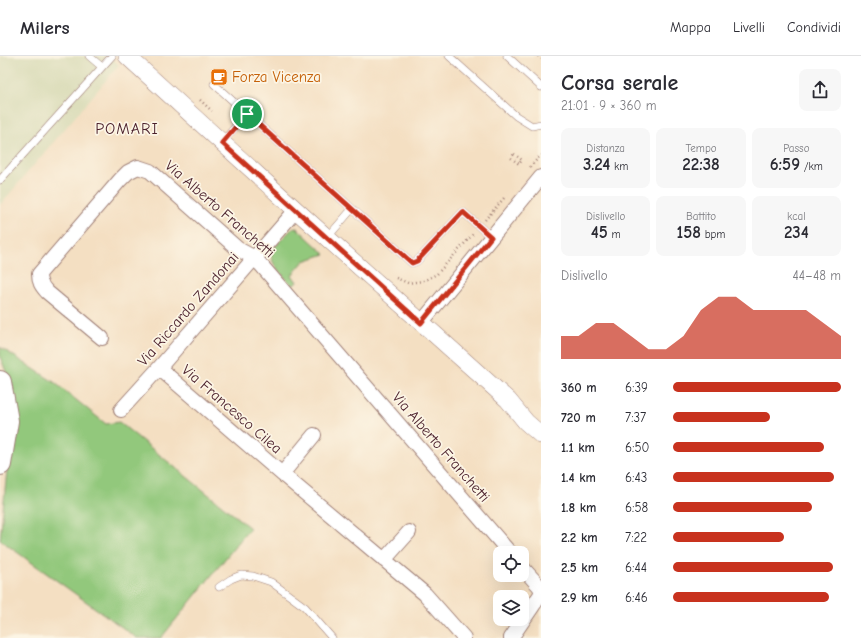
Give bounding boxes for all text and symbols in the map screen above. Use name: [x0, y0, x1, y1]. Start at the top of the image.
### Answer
text: Milers: [20, 17, 69, 39]
text: Mappa: [670, 19, 711, 36]
text: Livelli: [733, 19, 765, 36]
text: Condividi: [787, 19, 841, 36]
cafe icon: Forza Vicenza: [209, 67, 229, 87]
place label: Forza Vicenza: [232, 68, 321, 86]
button: share: [799, 69, 841, 111]
text: Corsa serale: [561, 70, 678, 96]
pin: [230, 97, 264, 131]
text: 21:01 · 9 × 360 m: [561, 98, 656, 113]
icon: arrive: [236, 103, 258, 125]
district label: POMARI: [95, 120, 159, 138]
text: Distanza: [586, 142, 625, 155]
text: Tempo: [685, 142, 717, 155]
text: Passo: [783, 142, 809, 155]
text: 3.24: [583, 155, 610, 174]
text: 22:38: [682, 155, 720, 174]
text: 6:59: [770, 155, 800, 174]
street label: Via Alberto Franchetti: [161, 156, 279, 262]
text: km: [610, 160, 628, 173]
text: /km: [800, 160, 823, 173]
text: Dislivello: [586, 210, 625, 223]
text: Battito: [686, 210, 716, 223]
text: kcal: [787, 210, 806, 223]
text: 45: [591, 223, 608, 242]
text: 158: [677, 223, 701, 242]
text: 234: [784, 223, 809, 242]
text: m: [608, 228, 621, 241]
text: bpm: [701, 228, 725, 241]
street label: Via Riccardo Zandonai: [134, 248, 242, 370]
text: Dislivello: [561, 268, 608, 283]
text: 44–48 m: [793, 268, 841, 283]
street label: Via Francesco Cilea: [178, 361, 286, 457]
text: 360 m: [561, 380, 597, 395]
text: 6:39: [625, 380, 648, 395]
street label: Via Alberto Franchetti: [388, 388, 494, 506]
text: 720 m: [561, 410, 596, 425]
text: 7:37: [625, 410, 646, 425]
text: 1.1 km: [561, 440, 595, 455]
text: 6:50: [625, 440, 649, 455]
text: 1.4 km: [561, 470, 596, 485]
text: 6:43: [625, 470, 647, 485]
text: 1.8 km: [561, 500, 596, 515]
text: 6:58: [625, 500, 648, 515]
text: 2.2 km: [561, 530, 598, 545]
text: 7:22: [625, 530, 647, 545]
map controls: [493, 546, 529, 626]
button: locate: [493, 546, 529, 582]
text: 2.5 km: [561, 560, 598, 575]
text: 6:44: [625, 560, 647, 575]
button: layers: [493, 590, 529, 626]
text: 2.9 km: [561, 590, 598, 605]
text: 6:46: [625, 590, 648, 605]

